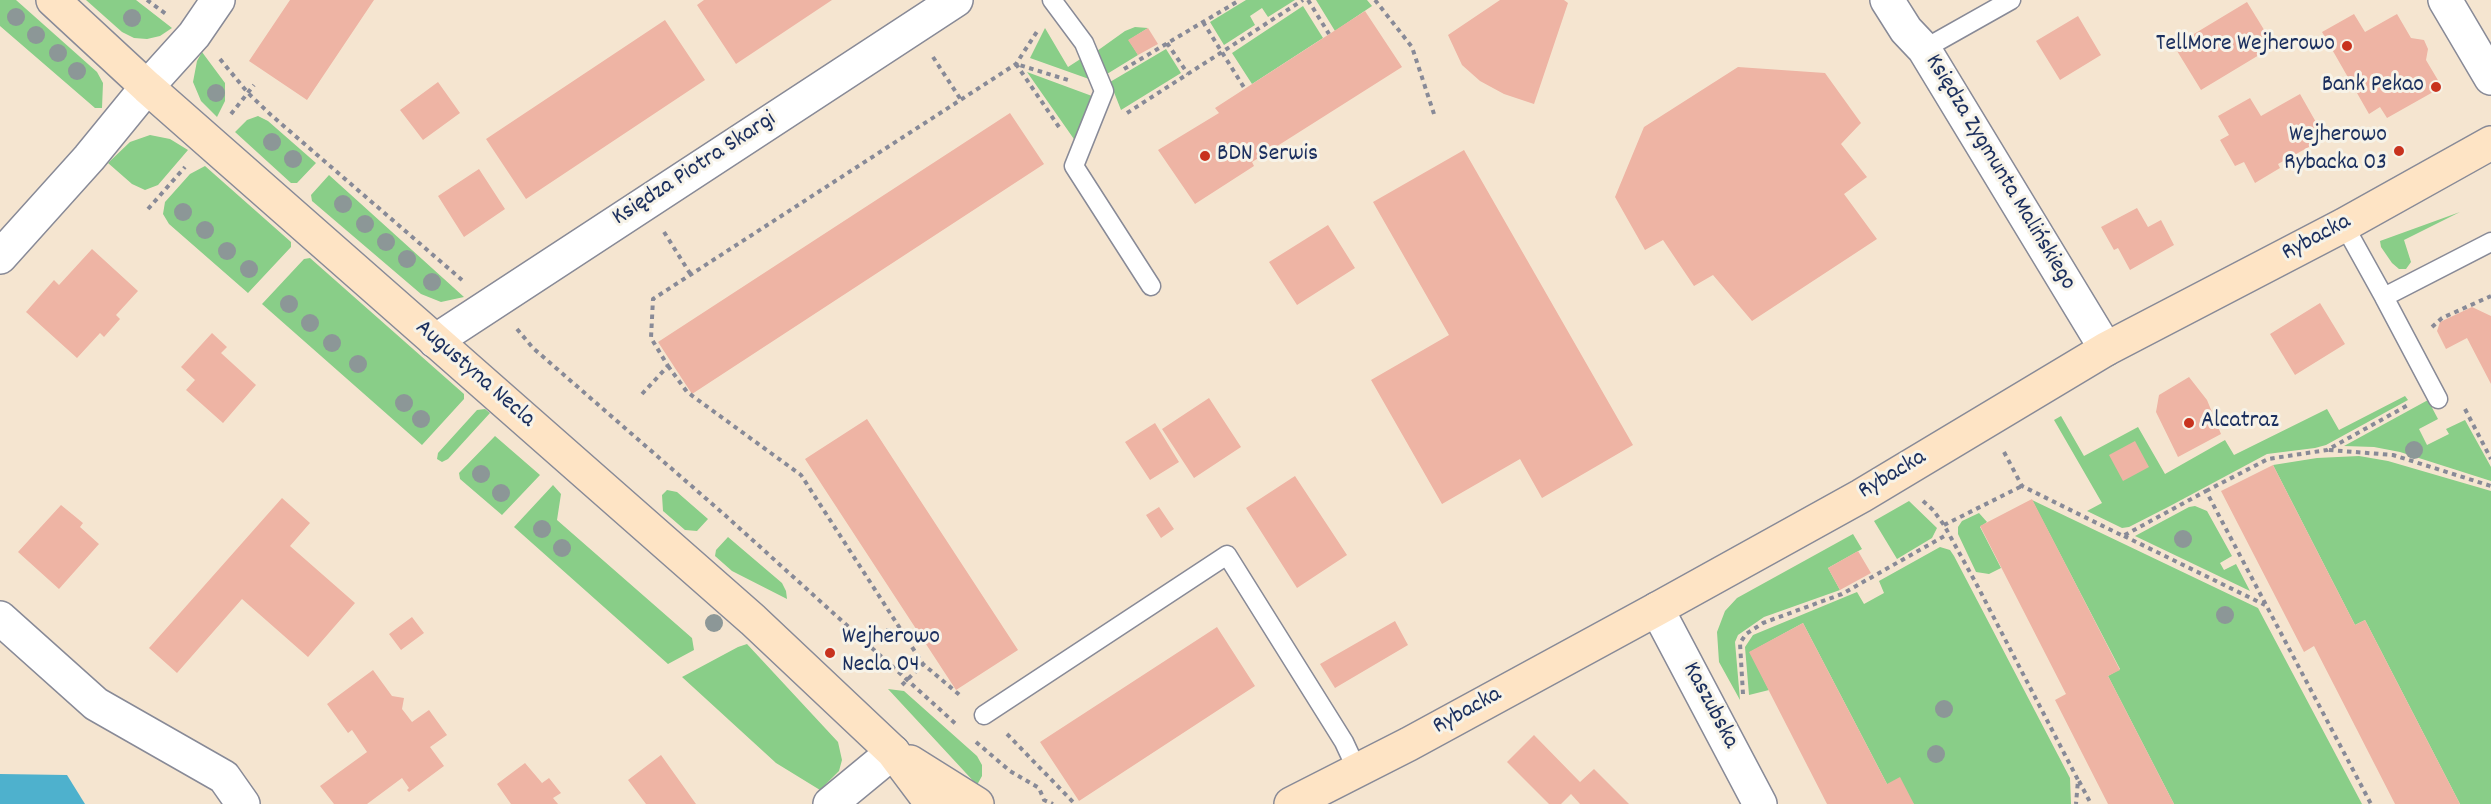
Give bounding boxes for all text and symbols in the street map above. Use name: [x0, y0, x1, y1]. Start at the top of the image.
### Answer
place label: TellMore Wejherowo: [2156, 32, 2335, 60]
marker: TellMore Wejherowo: [2340, 39, 2354, 53]
street label: Księdza Zygmunta Malińskiego: [1917, 50, 2081, 296]
place label: Bank Pekao: [2322, 73, 2424, 101]
marker: Bank Pekao: [2429, 80, 2443, 94]
street label: Księdza Piotra Skargi: [608, 106, 782, 234]
place label: Wejherowo Rybacka 03: [2284, 123, 2387, 179]
place label: BDN Serwis: [1217, 142, 1318, 170]
marker: Wejherowo Rybacka 03: [2392, 144, 2406, 158]
marker: BDN Serwis: [1198, 149, 1212, 163]
street label: Rybacka: [2278, 209, 2356, 269]
street label: Augustyna Necla: [408, 315, 540, 435]
place label: Alcatraz: [2201, 409, 2279, 437]
marker: Alcatraz: [2182, 416, 2196, 430]
street label: Rybacka: [1854, 445, 1932, 507]
place label: Wejherowo Necla 04: [842, 625, 940, 681]
marker: Wejherowo Necla 04: [823, 646, 837, 660]
street label: Kaszubska: [1674, 658, 1744, 754]
street label: Rybacka: [1429, 682, 1507, 742]

